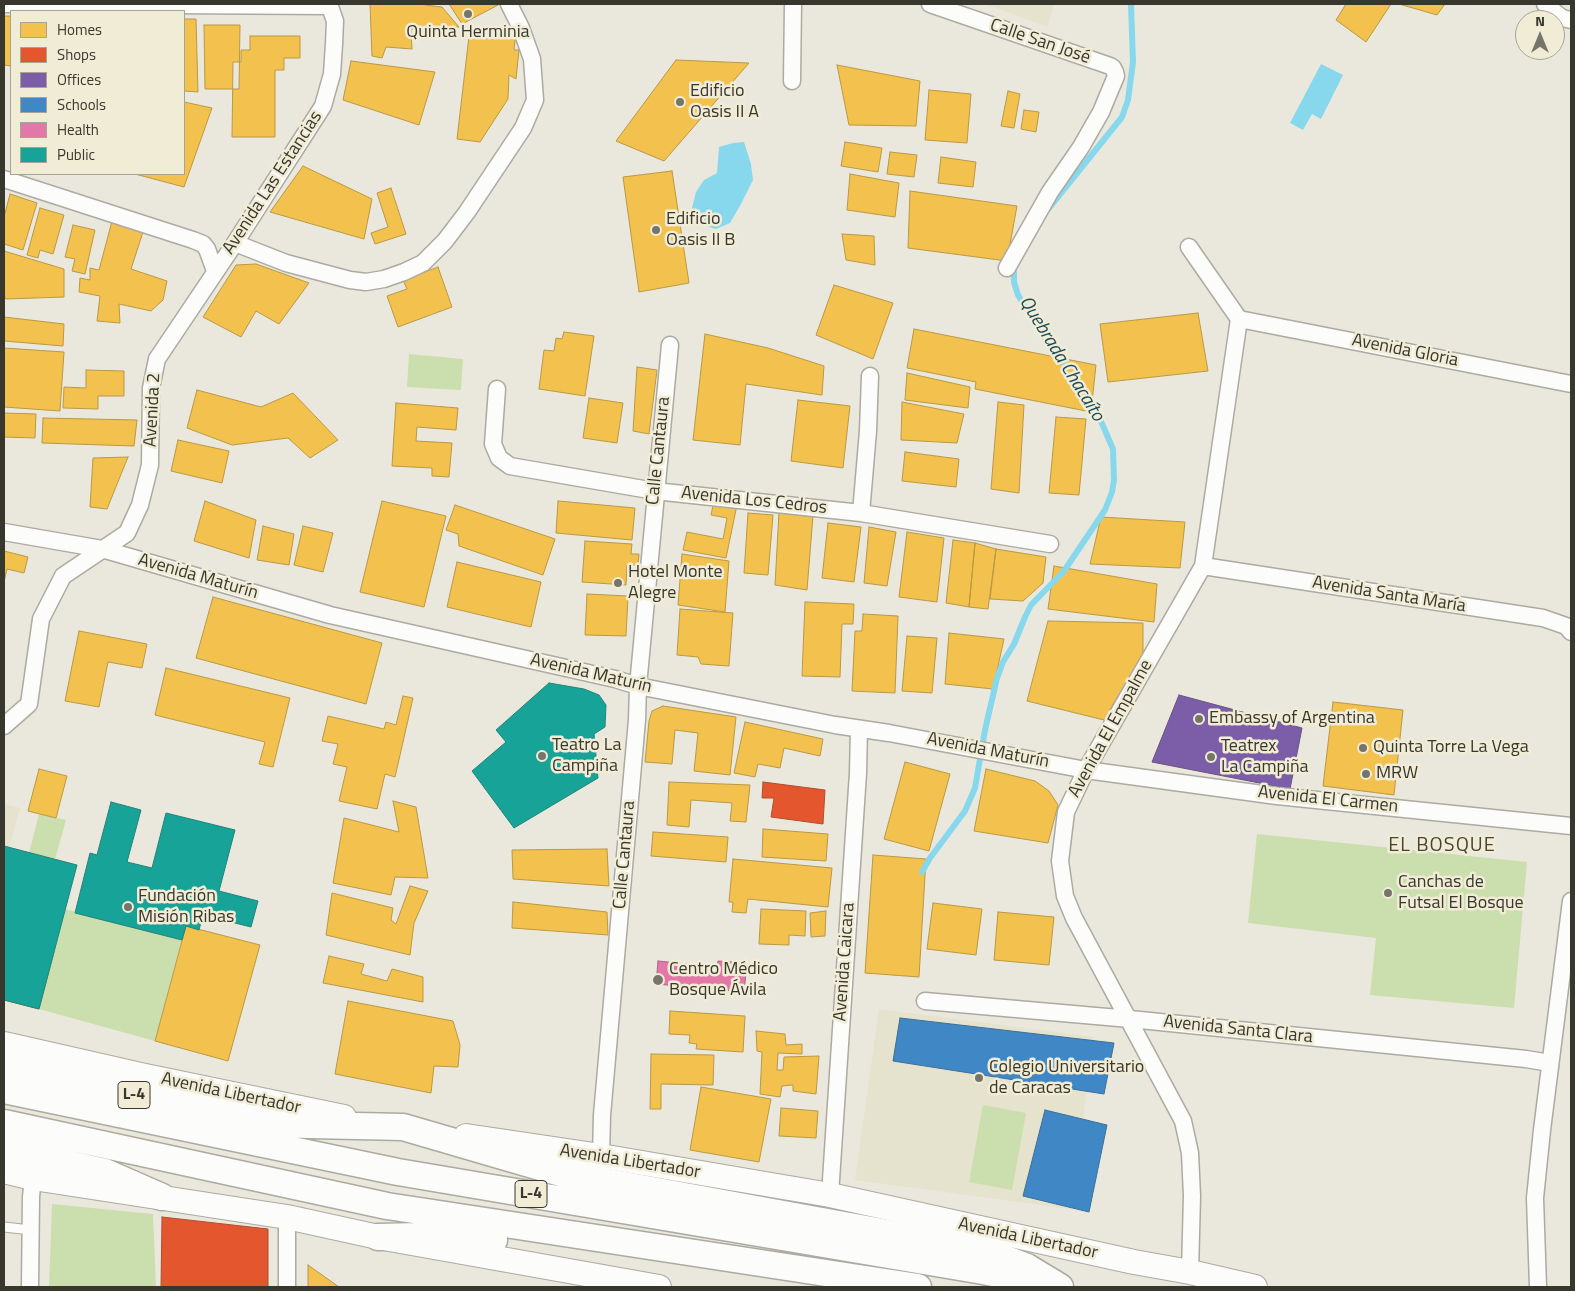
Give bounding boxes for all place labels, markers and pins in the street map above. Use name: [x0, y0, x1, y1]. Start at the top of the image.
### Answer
marker: Quinta Herminia: [462, 8, 474, 20]
place label: Quinta Herminia: [406, 22, 530, 44]
place label: Edificio Oasis II A: [690, 81, 759, 124]
marker: Edificio Oasis II A: [674, 96, 686, 108]
place label: Edificio Oasis II B: [666, 209, 735, 252]
marker: Edificio Oasis II B: [650, 224, 662, 236]
place label: Hotel Monte Alegre: [628, 562, 723, 604]
marker: Hotel Monte Alegre: [612, 577, 624, 589]
place label: Embassy of Argentina: [1209, 708, 1375, 730]
marker: Embassy of Argentina: [1193, 713, 1205, 725]
place label: Teatro La Campiña: [552, 735, 621, 778]
place label: Teatrex La Campiña: [1221, 736, 1309, 779]
place label: Quinta Torre La Vega: [1373, 737, 1529, 759]
marker: Quinta Torre La Vega: [1357, 742, 1369, 754]
marker: Teatro La Campiña: [536, 750, 548, 762]
marker: Teatrex La Campiña: [1205, 751, 1217, 763]
place label: MRW: [1376, 763, 1418, 785]
marker: MRW: [1360, 768, 1372, 780]
place label: Canchas de Futsal El Bosque: [1398, 872, 1524, 914]
place label: Fundación Misión Ribas: [138, 886, 234, 929]
marker: Canchas de Futsal El Bosque: [1382, 887, 1394, 899]
marker: Fundación Misión Ribas: [122, 901, 134, 913]
place label: Centro Médico Bosque Ávila: [669, 959, 778, 1002]
marker: Centro Médico Bosque Ávila: [651, 973, 665, 987]
place label: Colegio Universitario de Caracas: [989, 1057, 1144, 1100]
marker: Colegio Universitario de Caracas: [973, 1072, 985, 1084]

